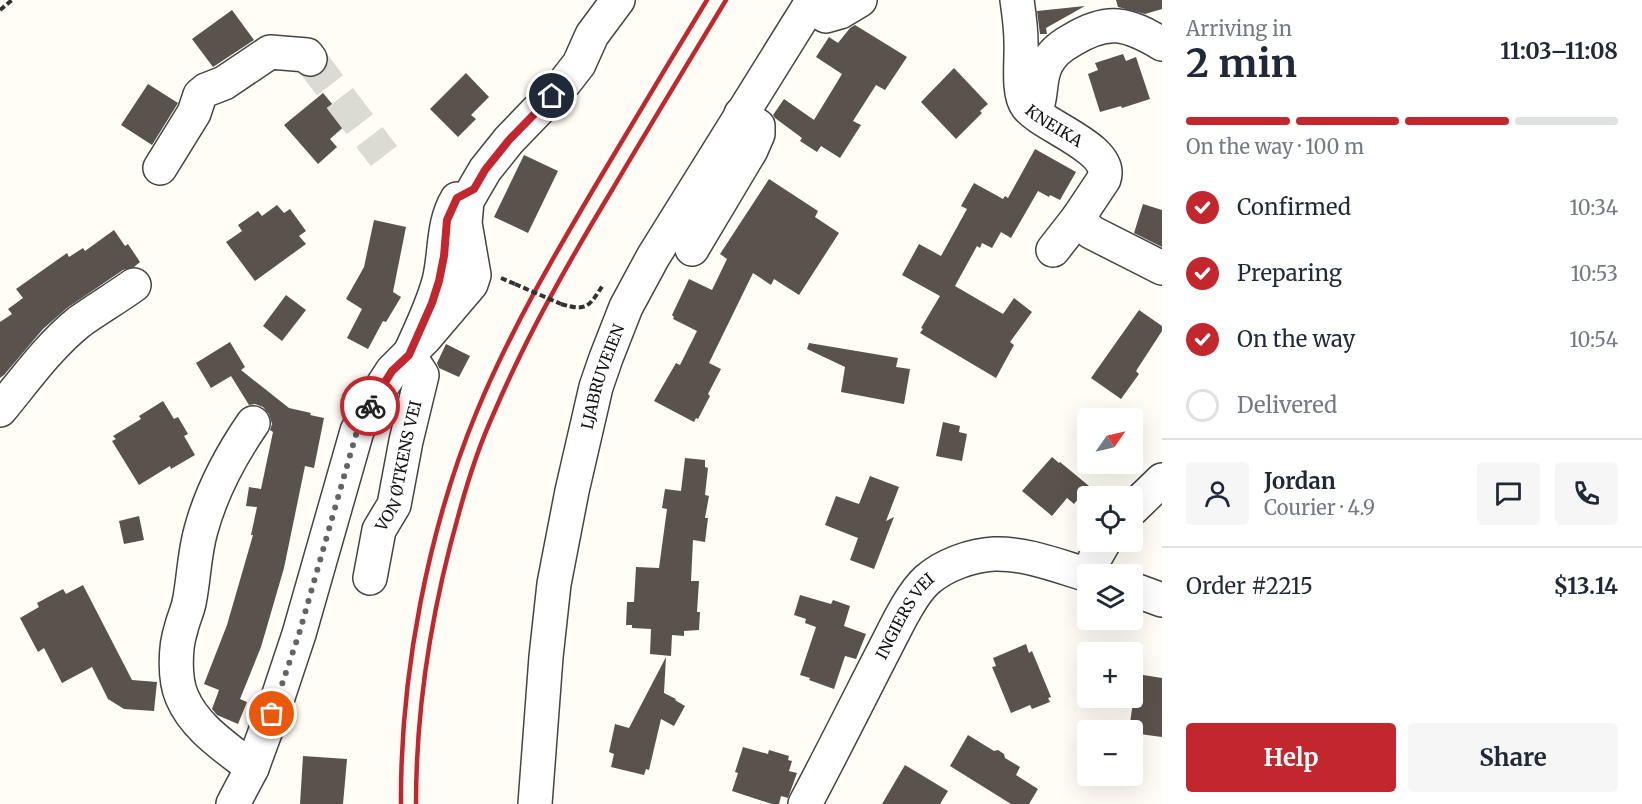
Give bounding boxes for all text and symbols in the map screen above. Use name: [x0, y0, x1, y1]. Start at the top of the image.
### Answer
text: Arriving in: [1186, 16, 1292, 41]
text: 11:03–11:08: [1500, 37, 1618, 65]
text: 2 min: [1186, 39, 1297, 88]
pin: [526, 70, 577, 121]
icon: home: [535, 79, 568, 112]
street label: KNEIKA: [1021, 100, 1087, 151]
text: On the way · 100 m: [1186, 134, 1364, 159]
icon: check: [1186, 191, 1219, 224]
text: Confirmed: [1237, 193, 1351, 221]
text: 10:34: [1570, 195, 1618, 220]
icon: check: [1186, 257, 1219, 290]
text: Preparing: [1237, 259, 1342, 287]
text: 10:53: [1571, 261, 1618, 286]
street label: LJABRUVEIEN: [577, 320, 629, 431]
icon: check: [1186, 323, 1219, 356]
text: On the way: [1237, 325, 1355, 353]
text: 10:54: [1569, 327, 1618, 352]
courier: [340, 376, 400, 436]
icon: bike: [354, 390, 387, 423]
text: Delivered: [1237, 391, 1337, 419]
street label: VON ØTKENS VEI: [370, 398, 425, 536]
north arrow: [1077, 408, 1143, 474]
map controls: [1077, 408, 1143, 786]
button: person: [1186, 462, 1249, 525]
button: chat: [1477, 462, 1540, 525]
button: phone: [1555, 462, 1618, 525]
text: Jordan: [1264, 467, 1336, 495]
button: locate: [1077, 486, 1143, 552]
text: Courier · 4.9: [1264, 495, 1375, 520]
button: layers: [1077, 564, 1143, 630]
street label: INGIERS VEI: [871, 568, 938, 663]
text: Order #2215: [1186, 572, 1313, 600]
text: $13.14: [1553, 572, 1618, 600]
button: +: [1077, 642, 1143, 708]
pin: [246, 688, 297, 739]
icon: bag: [255, 697, 288, 730]
button: −: [1077, 720, 1143, 786]
button: Help: [1186, 723, 1396, 792]
button: Share: [1408, 723, 1618, 792]

